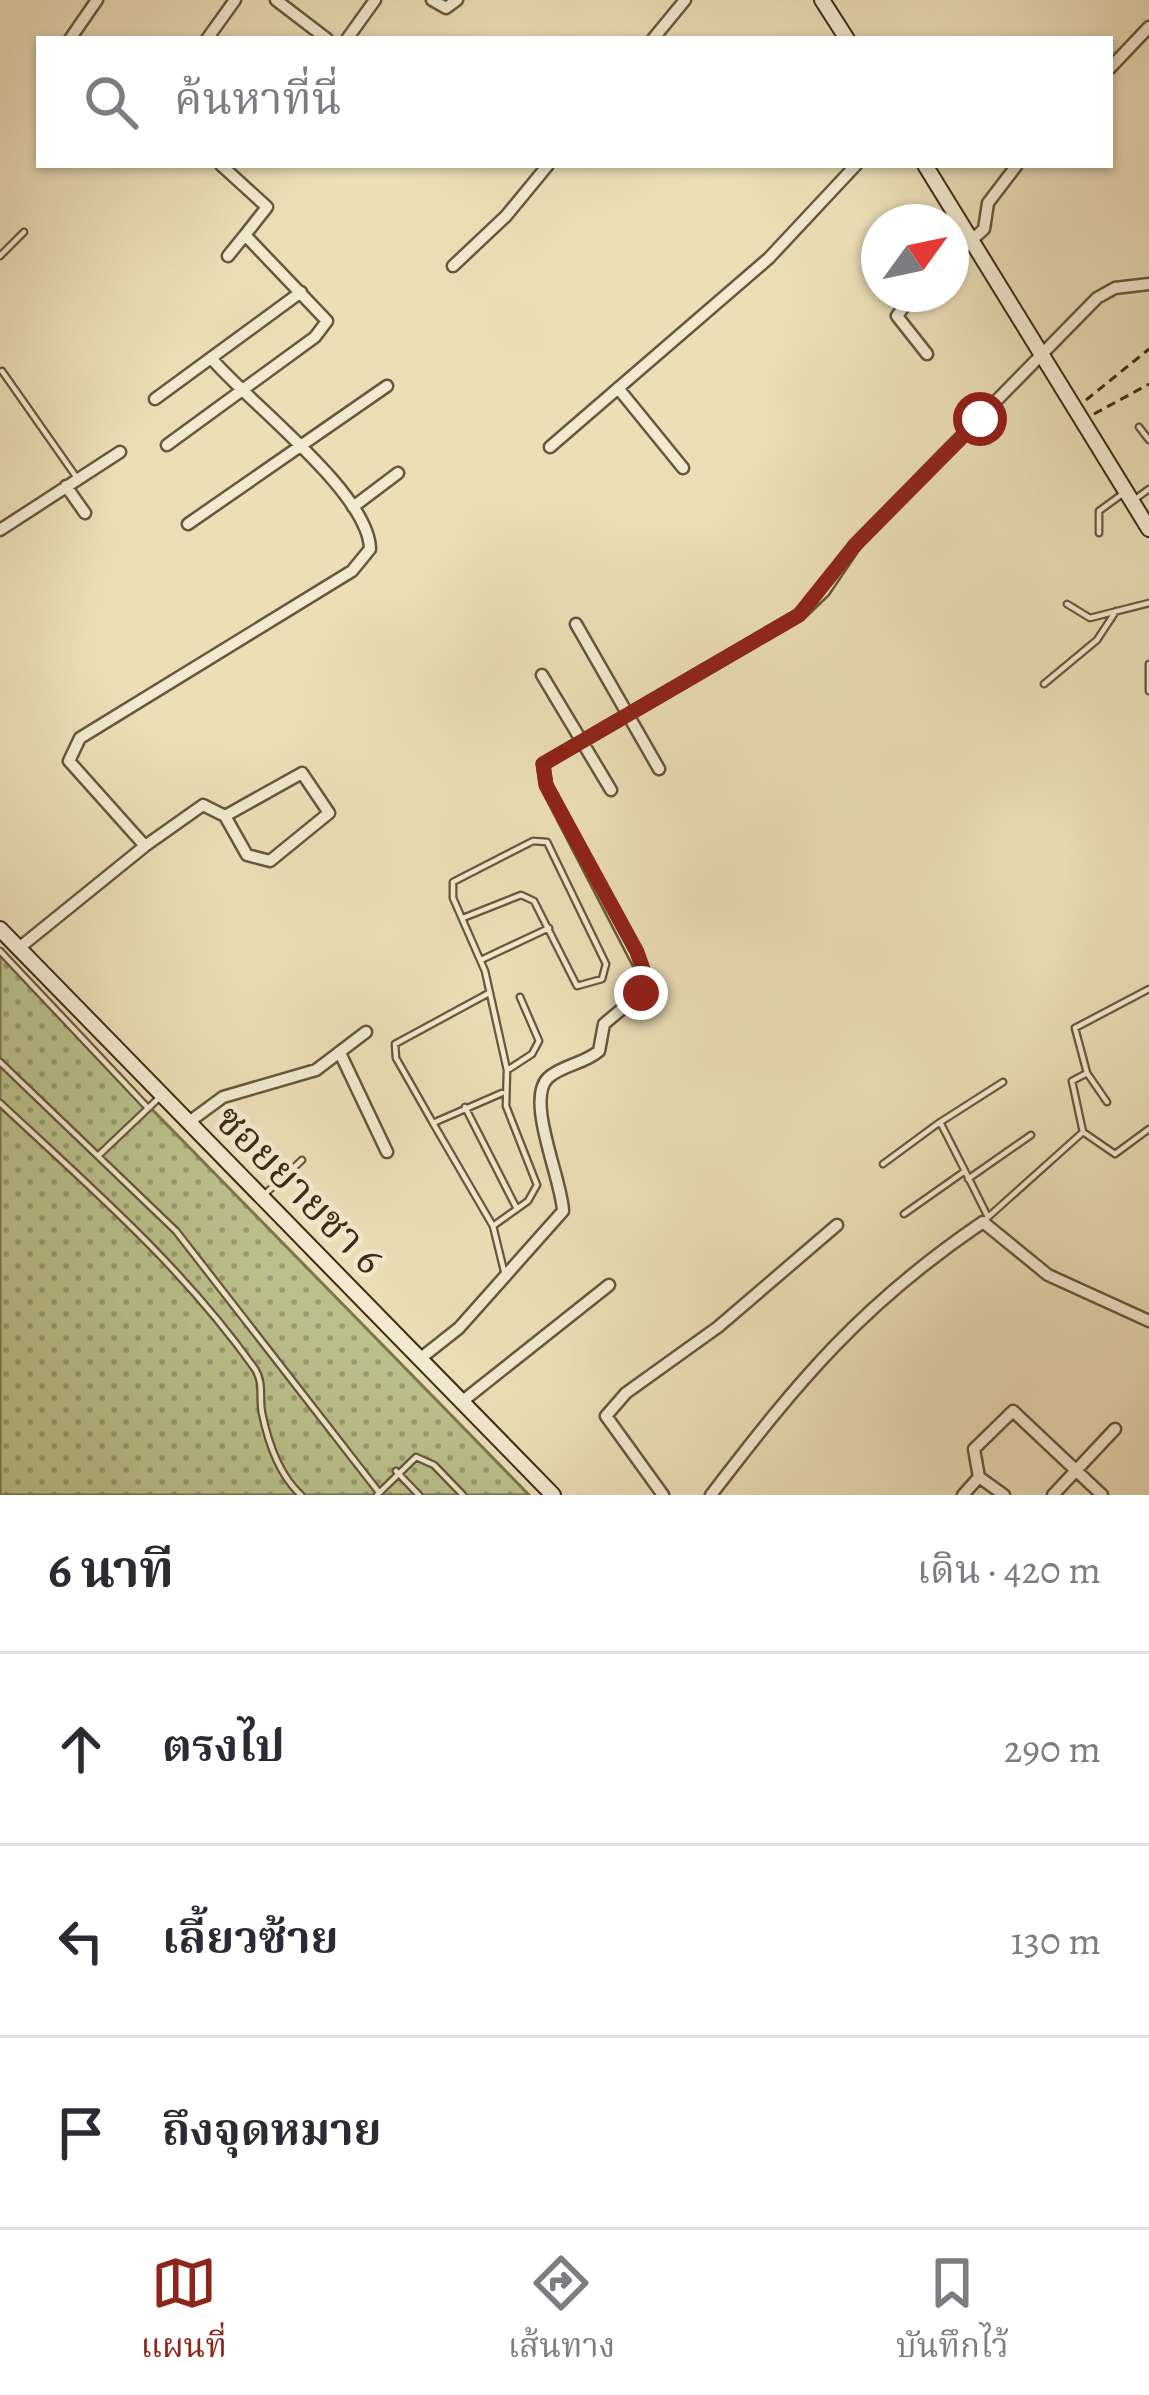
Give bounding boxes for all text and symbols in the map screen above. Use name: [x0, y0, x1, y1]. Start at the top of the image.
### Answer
search box: [36, 36, 1113, 168]
text: ค้นหาที่นี่: [174, 68, 342, 130]
icon: search: [78, 69, 144, 135]
north arrow: [861, 204, 969, 312]
route start: [953, 392, 1007, 446]
route end: [614, 966, 668, 1020]
street label: ซอยยายชา 6: [203, 1092, 397, 1286]
text: 6 นาที: [48, 1535, 174, 1605]
text: เดิน · 420 m: [917, 1543, 1101, 1596]
text: ตรงไป: [162, 1715, 285, 1777]
icon: ahead: [48, 1716, 114, 1782]
text: 290 m: [1004, 1722, 1101, 1775]
text: เลี้ยวซ้าย: [162, 1907, 338, 1969]
icon: left: [48, 1908, 114, 1974]
text: 130 m: [1010, 1914, 1101, 1967]
text: ถึงจุดหมาย: [162, 2099, 382, 2161]
icon: arrive: [48, 2100, 114, 2166]
tab: แผนที่: [140, 2250, 227, 2375]
tab: เส้นทาง: [508, 2250, 615, 2375]
tab: บันทึกไว้: [896, 2250, 1009, 2375]

